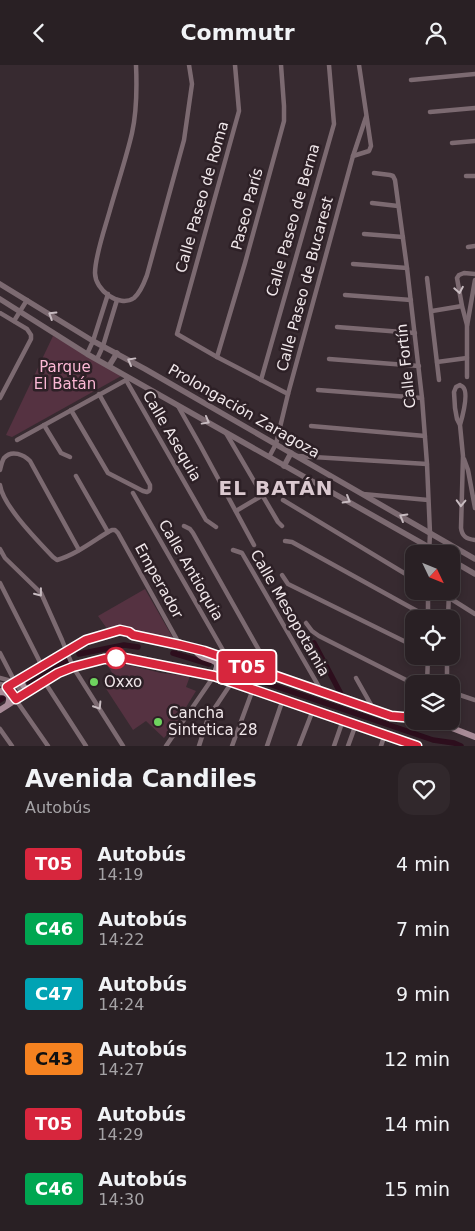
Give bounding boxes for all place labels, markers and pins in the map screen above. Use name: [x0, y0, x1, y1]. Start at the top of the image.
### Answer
unlabelled marker: [105, 647, 127, 669]
place label: Oxxo: [104, 673, 142, 691]
marker: Oxxo: [88, 676, 100, 688]
place label: Cancha Sintetica 28: [168, 704, 258, 739]
marker: Cancha Sintetica 28: [152, 716, 164, 728]

